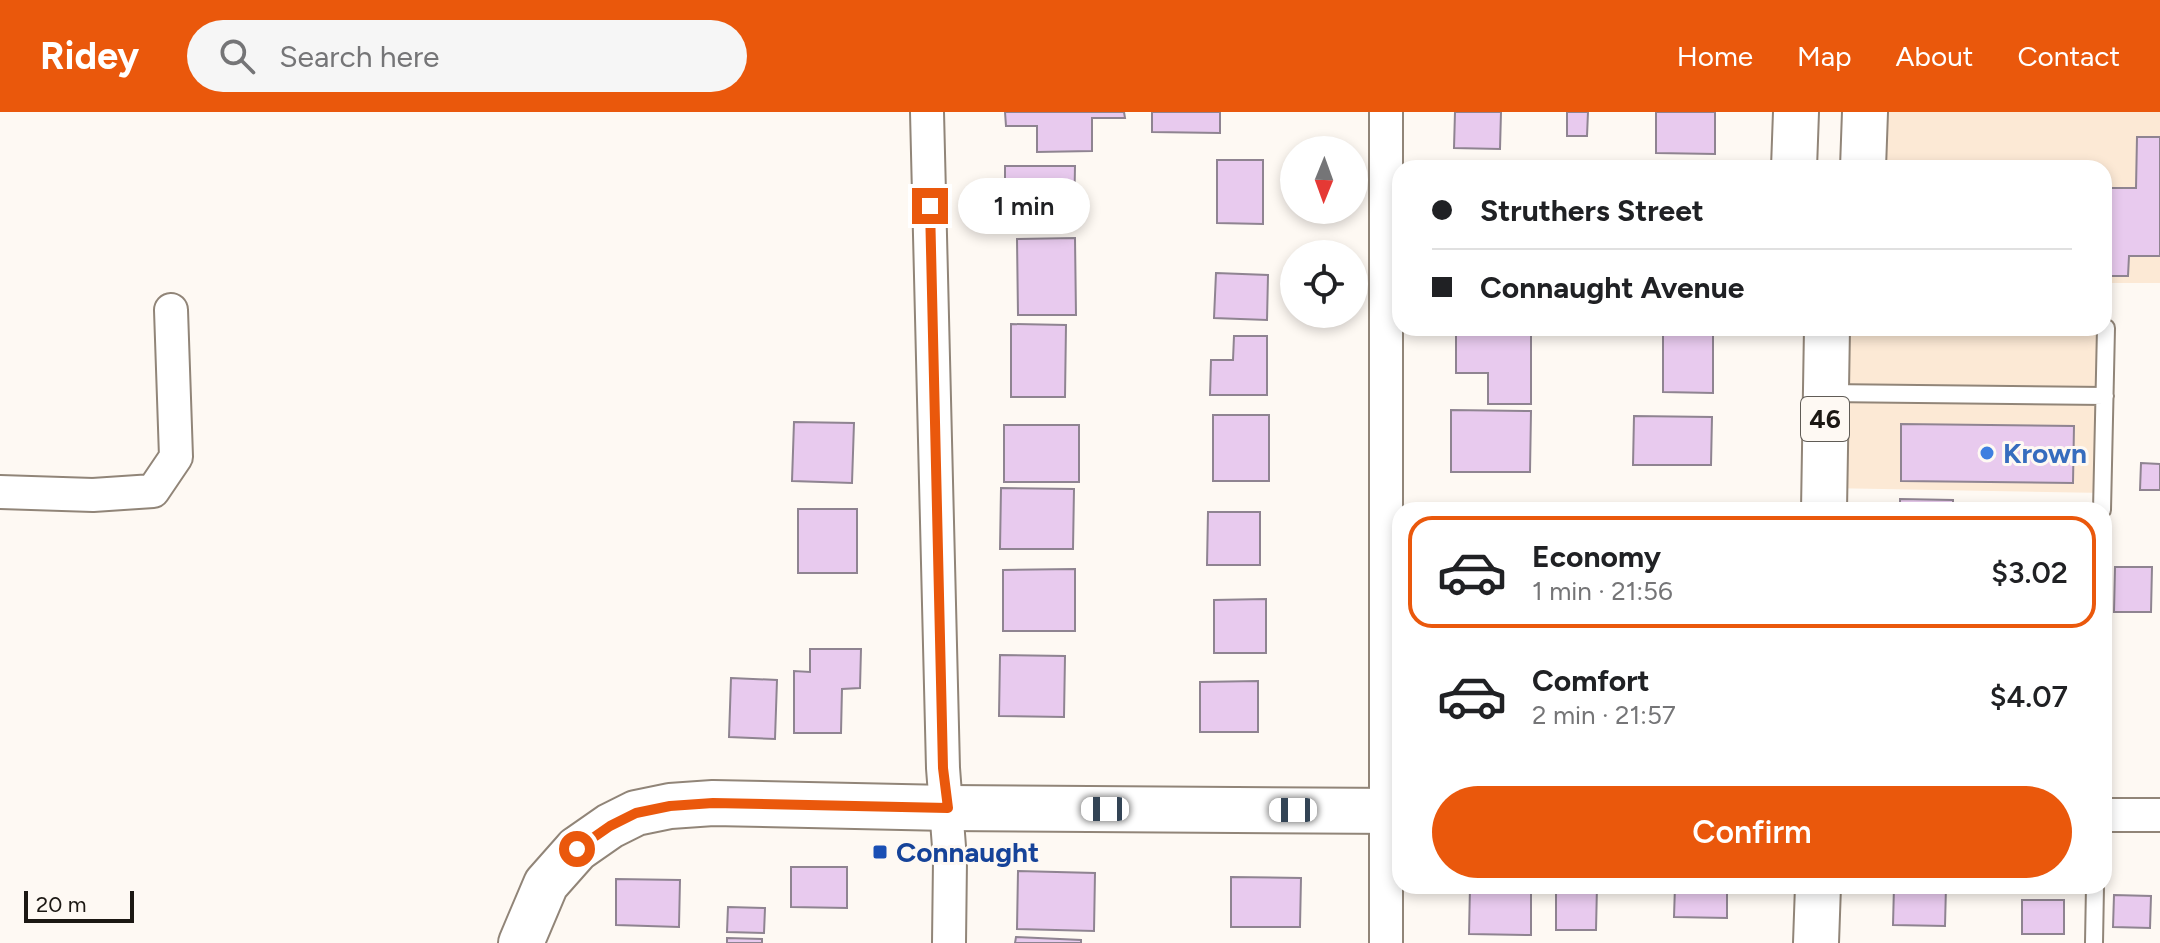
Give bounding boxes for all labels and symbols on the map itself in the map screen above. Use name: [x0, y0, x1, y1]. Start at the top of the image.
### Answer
north arrow: [1280, 136, 1368, 224]
callout: 1 min: [958, 178, 1090, 234]
route end: [912, 188, 948, 224]
road number: 46: [1801, 397, 1849, 441]
place label: Krown: [2003, 436, 2087, 470]
marker: Krown: [1978, 444, 1996, 462]
car: [1081, 797, 1129, 821]
car: [1269, 798, 1317, 822]
route start: [559, 831, 595, 867]
place label: Connaught: [896, 835, 1039, 869]
marker: Connaught: [871, 843, 889, 861]
scale bar: [24, 887, 134, 923]

